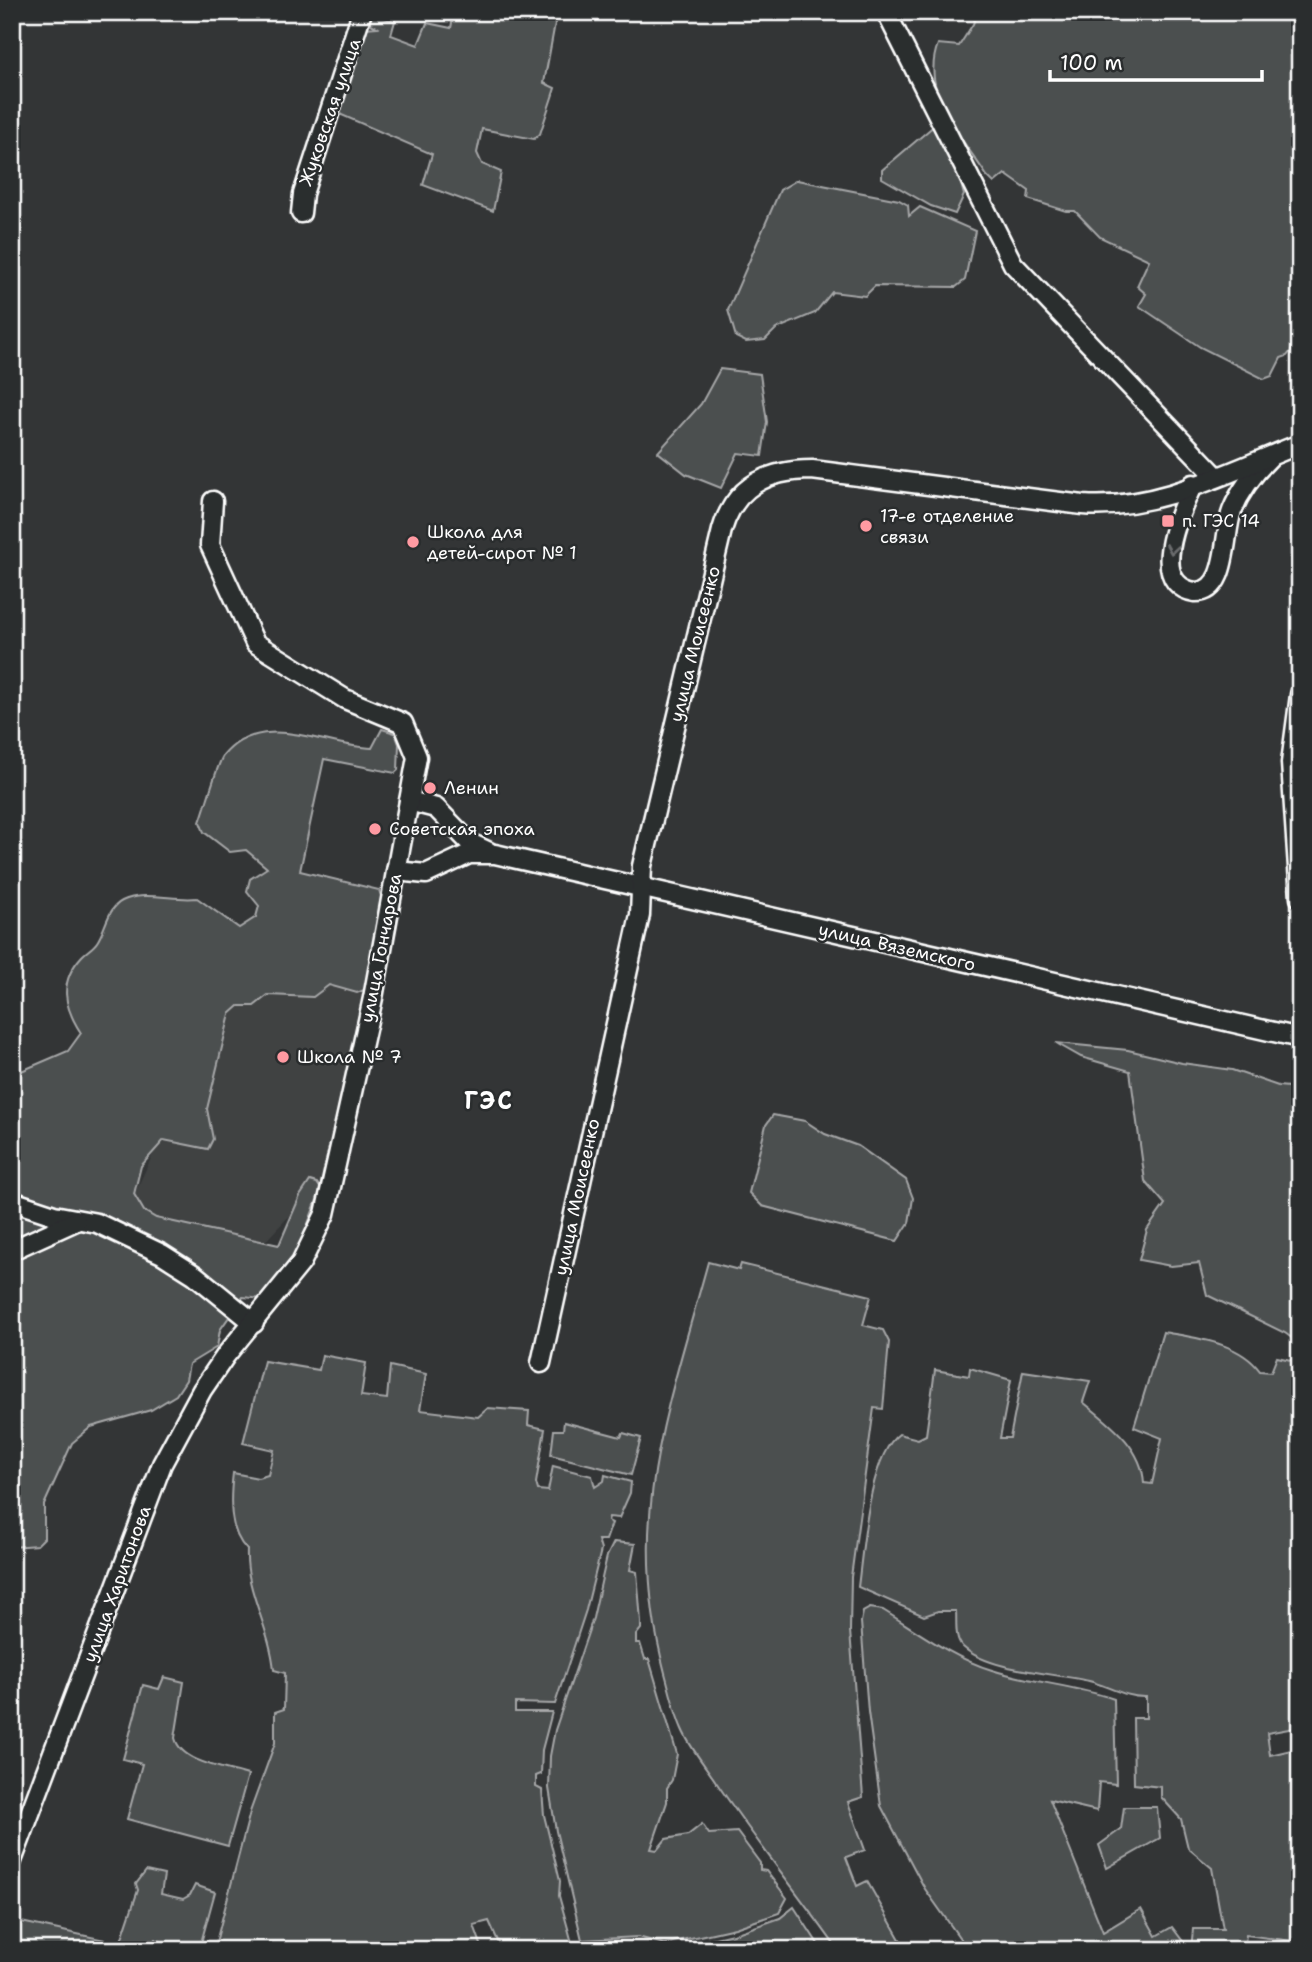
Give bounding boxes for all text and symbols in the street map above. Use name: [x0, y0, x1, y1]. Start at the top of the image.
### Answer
street label: Жуковская улица: [293, 35, 367, 189]
scale bar: [1050, 38, 1261, 82]
text: 100 m: [1060, 49, 1123, 77]
place label: 17-е отделение связи: [880, 504, 1014, 549]
place label: п. ГЭС 14: [1182, 509, 1260, 533]
marker: п. ГЭС 14: [1160, 513, 1176, 529]
marker: 17-е отделение связи: [858, 518, 874, 534]
place label: Школа для детей-сирот № 1: [427, 520, 577, 565]
marker: Школа для детей-сирот № 1: [405, 534, 421, 550]
one-way arrow: [1165, 543, 1180, 555]
street label: улица Моисеенко: [664, 564, 726, 724]
place label: Ленин: [444, 776, 499, 800]
marker: Ленин: [422, 780, 438, 796]
place label: Советская эпоха: [389, 817, 535, 841]
marker: Советская эпоха: [367, 821, 383, 837]
street label: улица Гончарова: [355, 871, 407, 1025]
street label: улица Вяземского: [816, 917, 978, 977]
place label: Школа № 7: [297, 1045, 402, 1069]
marker: Школа № 7: [275, 1049, 291, 1065]
district label: ГЭС: [464, 1085, 514, 1117]
street label: улица Моисеенко: [549, 1116, 605, 1278]
street label: улица Харитонова: [77, 1502, 157, 1666]

